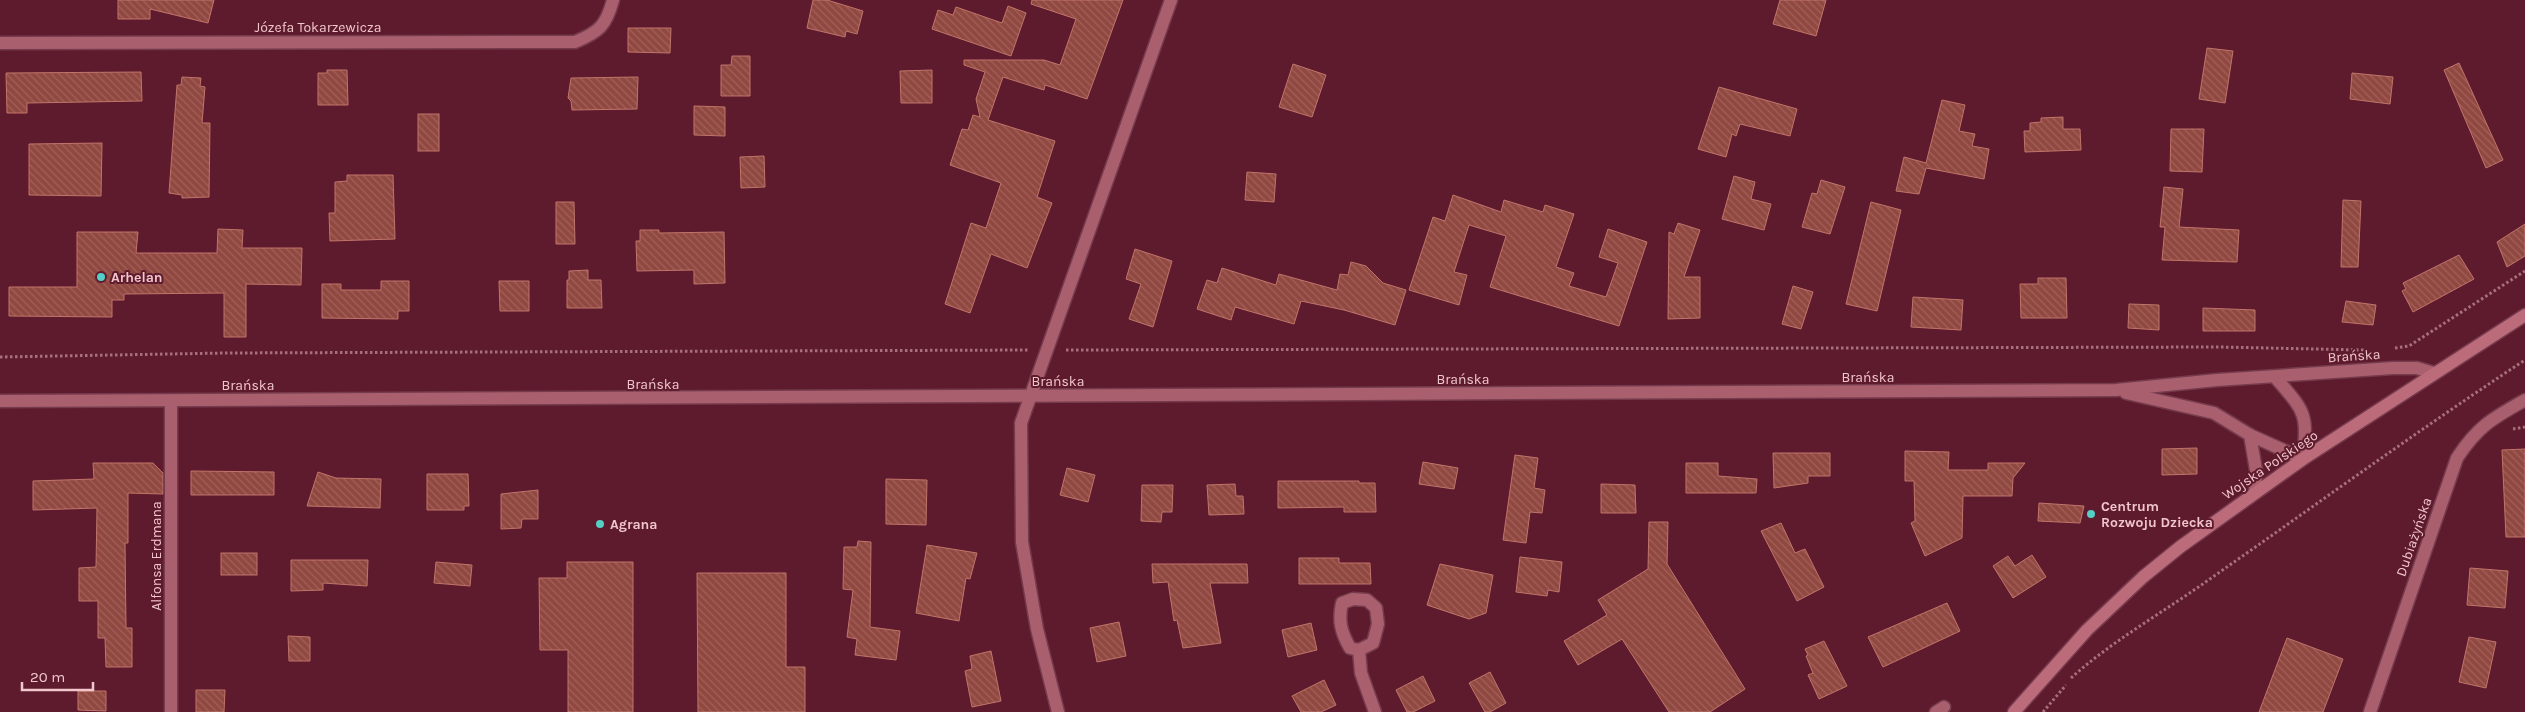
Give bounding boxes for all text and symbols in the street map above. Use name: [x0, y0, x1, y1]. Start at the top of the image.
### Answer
street label: Józefa Tokarzewicza: [255, 19, 381, 36]
place label: Arhelan: [111, 269, 163, 286]
marker: Arhelan: [95, 271, 107, 283]
street label: Brańska: [2327, 346, 2381, 366]
street label: Brańska: [1842, 369, 1894, 386]
street label: Brańska: [1437, 371, 1489, 388]
street label: Brańska: [1032, 373, 1084, 390]
street label: Brańska: [627, 376, 679, 393]
street label: Brańska: [222, 377, 274, 394]
street label: Wojska Polskiego: [2219, 427, 2321, 503]
street label: Dubiażyńska: [2393, 495, 2435, 579]
place label: Centrum Rozwoju Dziecka: [2101, 498, 2213, 531]
street label: Alfonsa Erdmana: [148, 501, 165, 611]
marker: Centrum Rozwoju Dziecka: [2085, 508, 2097, 520]
place label: Agrana: [610, 516, 658, 533]
marker: Agrana: [594, 518, 606, 530]
scale bar: [22, 660, 94, 692]
text: 20 m: [30, 668, 65, 686]

